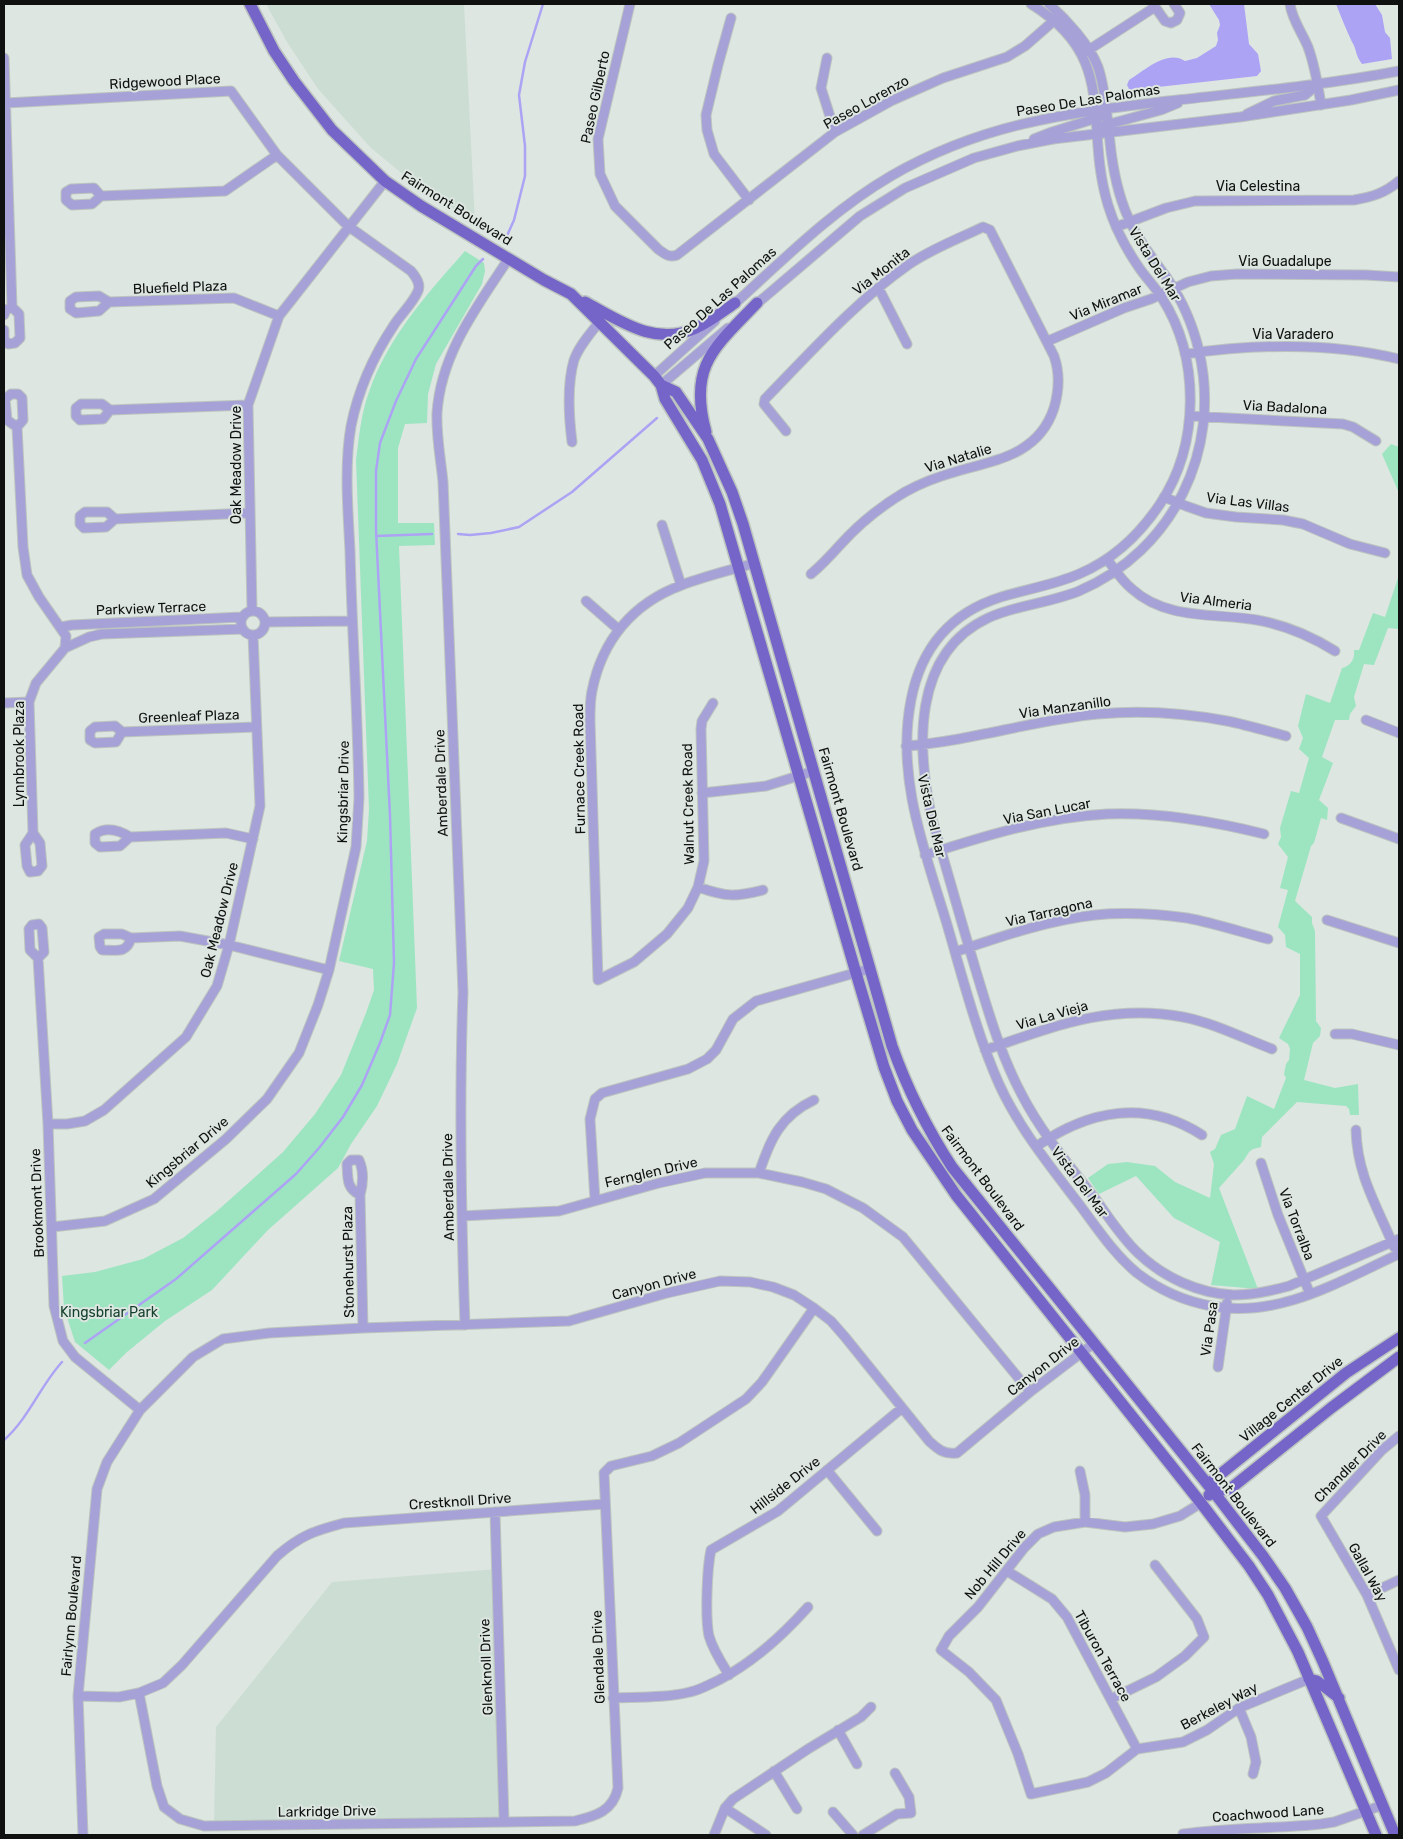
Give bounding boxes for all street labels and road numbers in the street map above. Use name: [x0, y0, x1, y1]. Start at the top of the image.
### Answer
street label: Paseo Gilberto: [577, 49, 614, 145]
street label: Ridgewood Place: [109, 70, 221, 93]
street label: Paseo Lorenzo: [820, 72, 912, 133]
street label: Paseo De Las Palomas: [1015, 81, 1161, 120]
street label: Fairmont Boulevard: [398, 167, 515, 249]
street label: Via Celestina: [1216, 178, 1300, 195]
street label: Vista Del Mar: [1125, 224, 1185, 305]
street label: Paseo De Las Palomas: [661, 243, 780, 353]
street label: Via Monita: [849, 244, 913, 299]
street label: Via Guadalupe: [1238, 253, 1332, 270]
street label: Bluefield Plaza: [132, 277, 228, 298]
street label: Via Miramar: [1067, 280, 1146, 325]
street label: Via Varadero: [1252, 326, 1334, 343]
street label: Via Badalona: [1242, 397, 1328, 418]
street label: Oak Meadow Drive: [228, 406, 245, 524]
street label: Via Natalie: [923, 440, 994, 477]
street label: Via Las Villas: [1205, 489, 1290, 516]
street label: Via Almeria: [1179, 589, 1253, 614]
street label: Parkview Terrace: [96, 598, 207, 619]
street label: Via Manzanillo: [1018, 693, 1112, 722]
street label: Lynnbrook Plaza: [11, 701, 28, 807]
street label: Furnace Creek Road: [570, 703, 589, 835]
street label: Greenleaf Plaza: [138, 706, 240, 727]
street label: Amberdale Drive: [431, 729, 452, 837]
street label: Kingsbriar Drive: [334, 740, 353, 843]
street label: Walnut Creek Road: [679, 743, 698, 865]
street label: Fairmont Boulevard: [815, 746, 866, 873]
street label: Vista Del Mar: [914, 773, 949, 860]
street label: Via San Lucar: [1002, 795, 1093, 828]
street label: Oak Meadow Drive: [197, 860, 242, 980]
street label: Via Tarragona: [1004, 894, 1094, 931]
street label: Via La Vieja: [1014, 997, 1090, 1034]
street label: Kingsbriar Drive: [143, 1113, 232, 1192]
street label: Fairmont Boulevard: [937, 1122, 1028, 1234]
street label: Amberdale Drive: [439, 1133, 458, 1241]
street label: Vista Del Mar: [1047, 1143, 1112, 1222]
street label: Brookmont Drive: [27, 1148, 48, 1258]
street label: Fernglen Drive: [603, 1153, 699, 1191]
street label: Via Torralba: [1275, 1186, 1318, 1263]
street label: Stonehurst Plaza: [339, 1206, 358, 1318]
street label: Canyon Drive: [610, 1265, 698, 1304]
street label: Via Pasa: [1197, 1301, 1222, 1358]
street label: Canyon Drive: [1004, 1333, 1083, 1400]
street label: Village Center Drive: [1236, 1353, 1346, 1446]
street label: Chandler Drive: [1310, 1426, 1390, 1506]
street label: Fairmont Boulevard: [1188, 1440, 1280, 1551]
street label: Hillside Drive: [747, 1453, 824, 1518]
street label: Crestknoll Drive: [408, 1489, 512, 1514]
street label: Nob Hill Drive: [961, 1525, 1030, 1603]
street label: Gallal Way: [1344, 1540, 1391, 1605]
street label: Fairlynn Boulevard: [58, 1555, 85, 1677]
street label: Tiburon Terrace: [1071, 1608, 1135, 1705]
street label: Glendale Drive: [588, 1610, 609, 1704]
street label: Glenknoll Drive: [476, 1618, 497, 1716]
street label: Berkeley Way: [1178, 1679, 1261, 1734]
street label: Coachwood Lane: [1212, 1801, 1325, 1826]
street label: Larkridge Drive: [278, 1802, 377, 1821]

